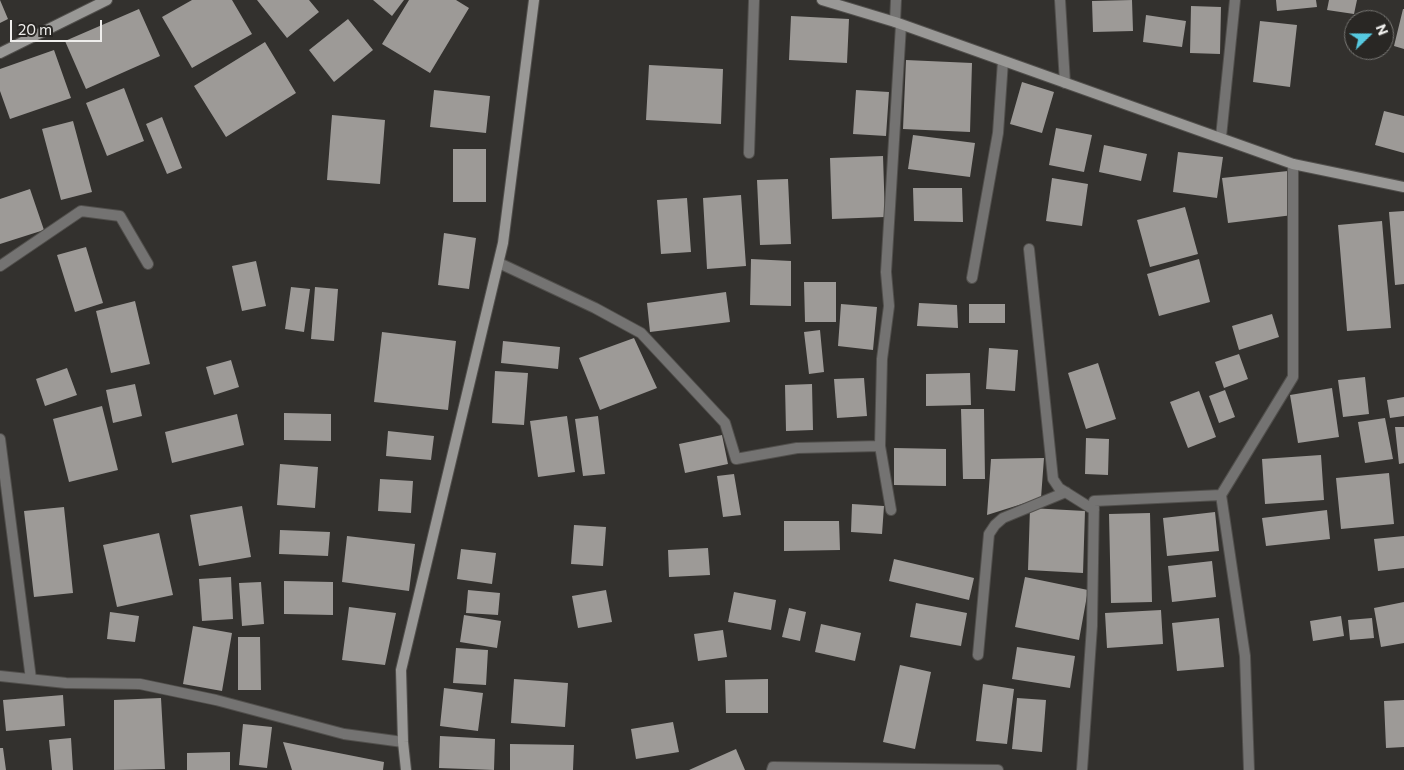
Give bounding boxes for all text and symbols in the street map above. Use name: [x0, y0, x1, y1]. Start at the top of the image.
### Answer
scale bar: [12, 10, 105, 42]
north arrow: [1344, 10, 1394, 60]
text: 20 m: [18, 20, 52, 38]
text: N: [1373, 22, 1392, 38]

